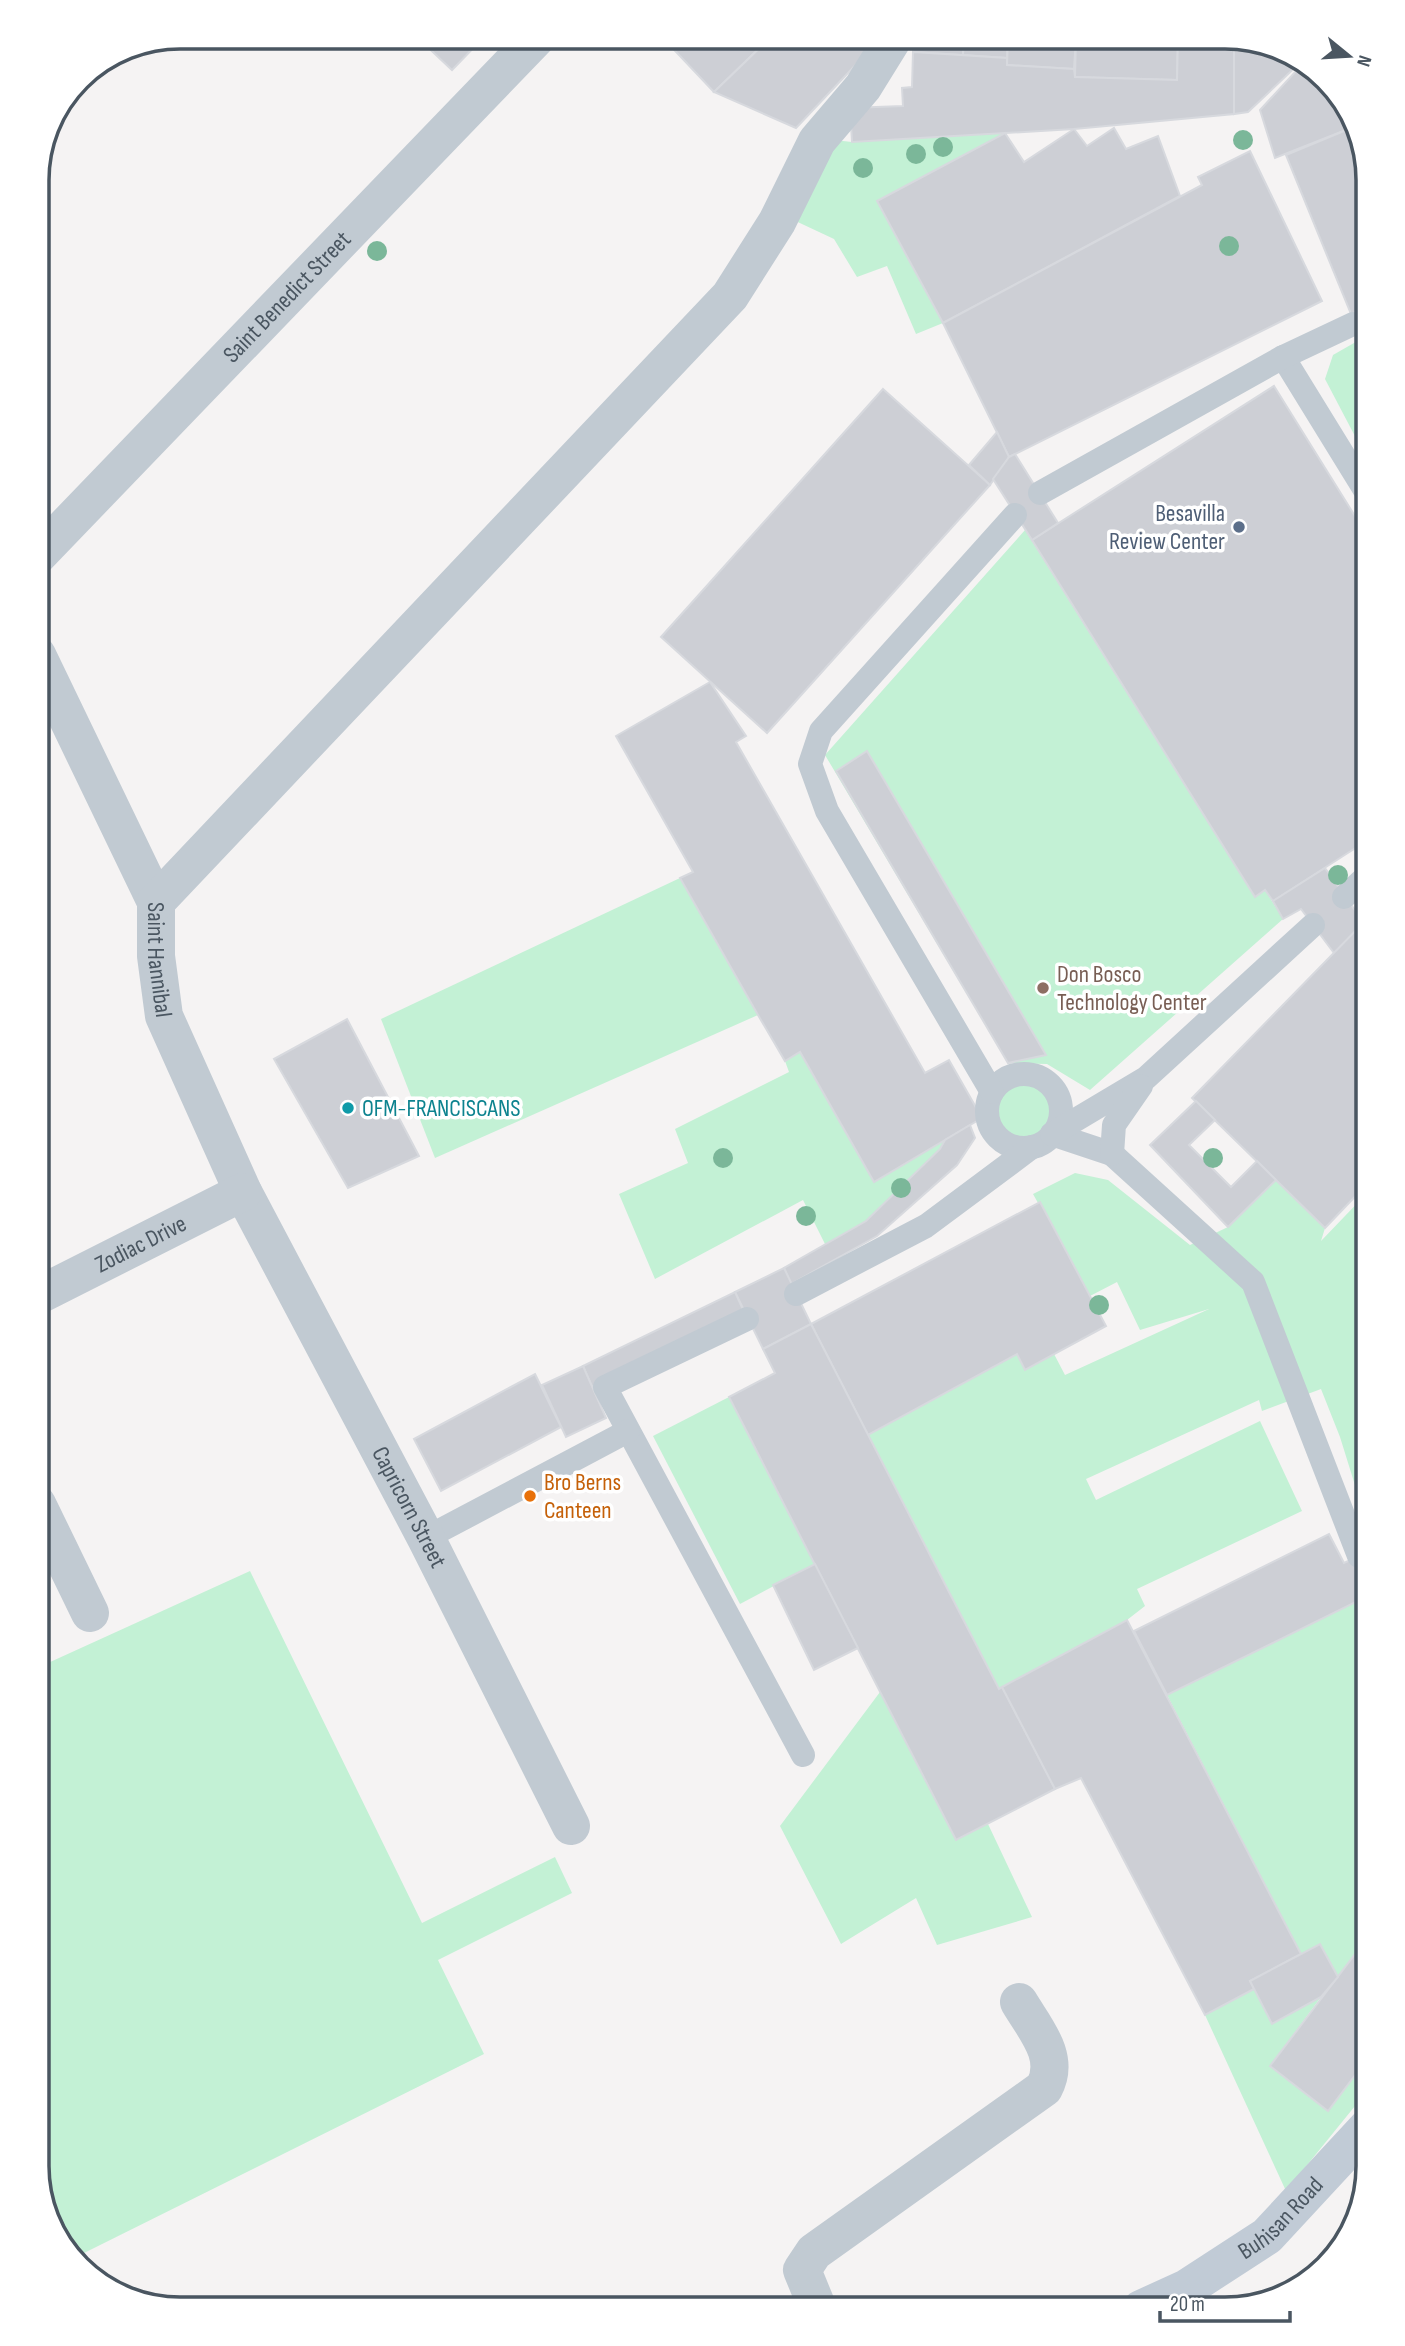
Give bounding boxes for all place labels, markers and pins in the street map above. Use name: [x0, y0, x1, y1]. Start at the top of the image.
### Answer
place label: Besavilla Review Center: [1109, 499, 1225, 556]
marker: Besavilla Review Center: [1231, 519, 1247, 535]
place label: Don Bosco Technology Center: [1057, 960, 1207, 1017]
marker: Don Bosco Technology Center: [1035, 980, 1051, 996]
place label: OFM-FRANCISCANS: [362, 1094, 520, 1123]
marker: OFM-FRANCISCANS: [340, 1100, 356, 1116]
place label: Bro Berns Canteen: [544, 1468, 621, 1525]
marker: Bro Berns Canteen: [522, 1488, 538, 1504]

